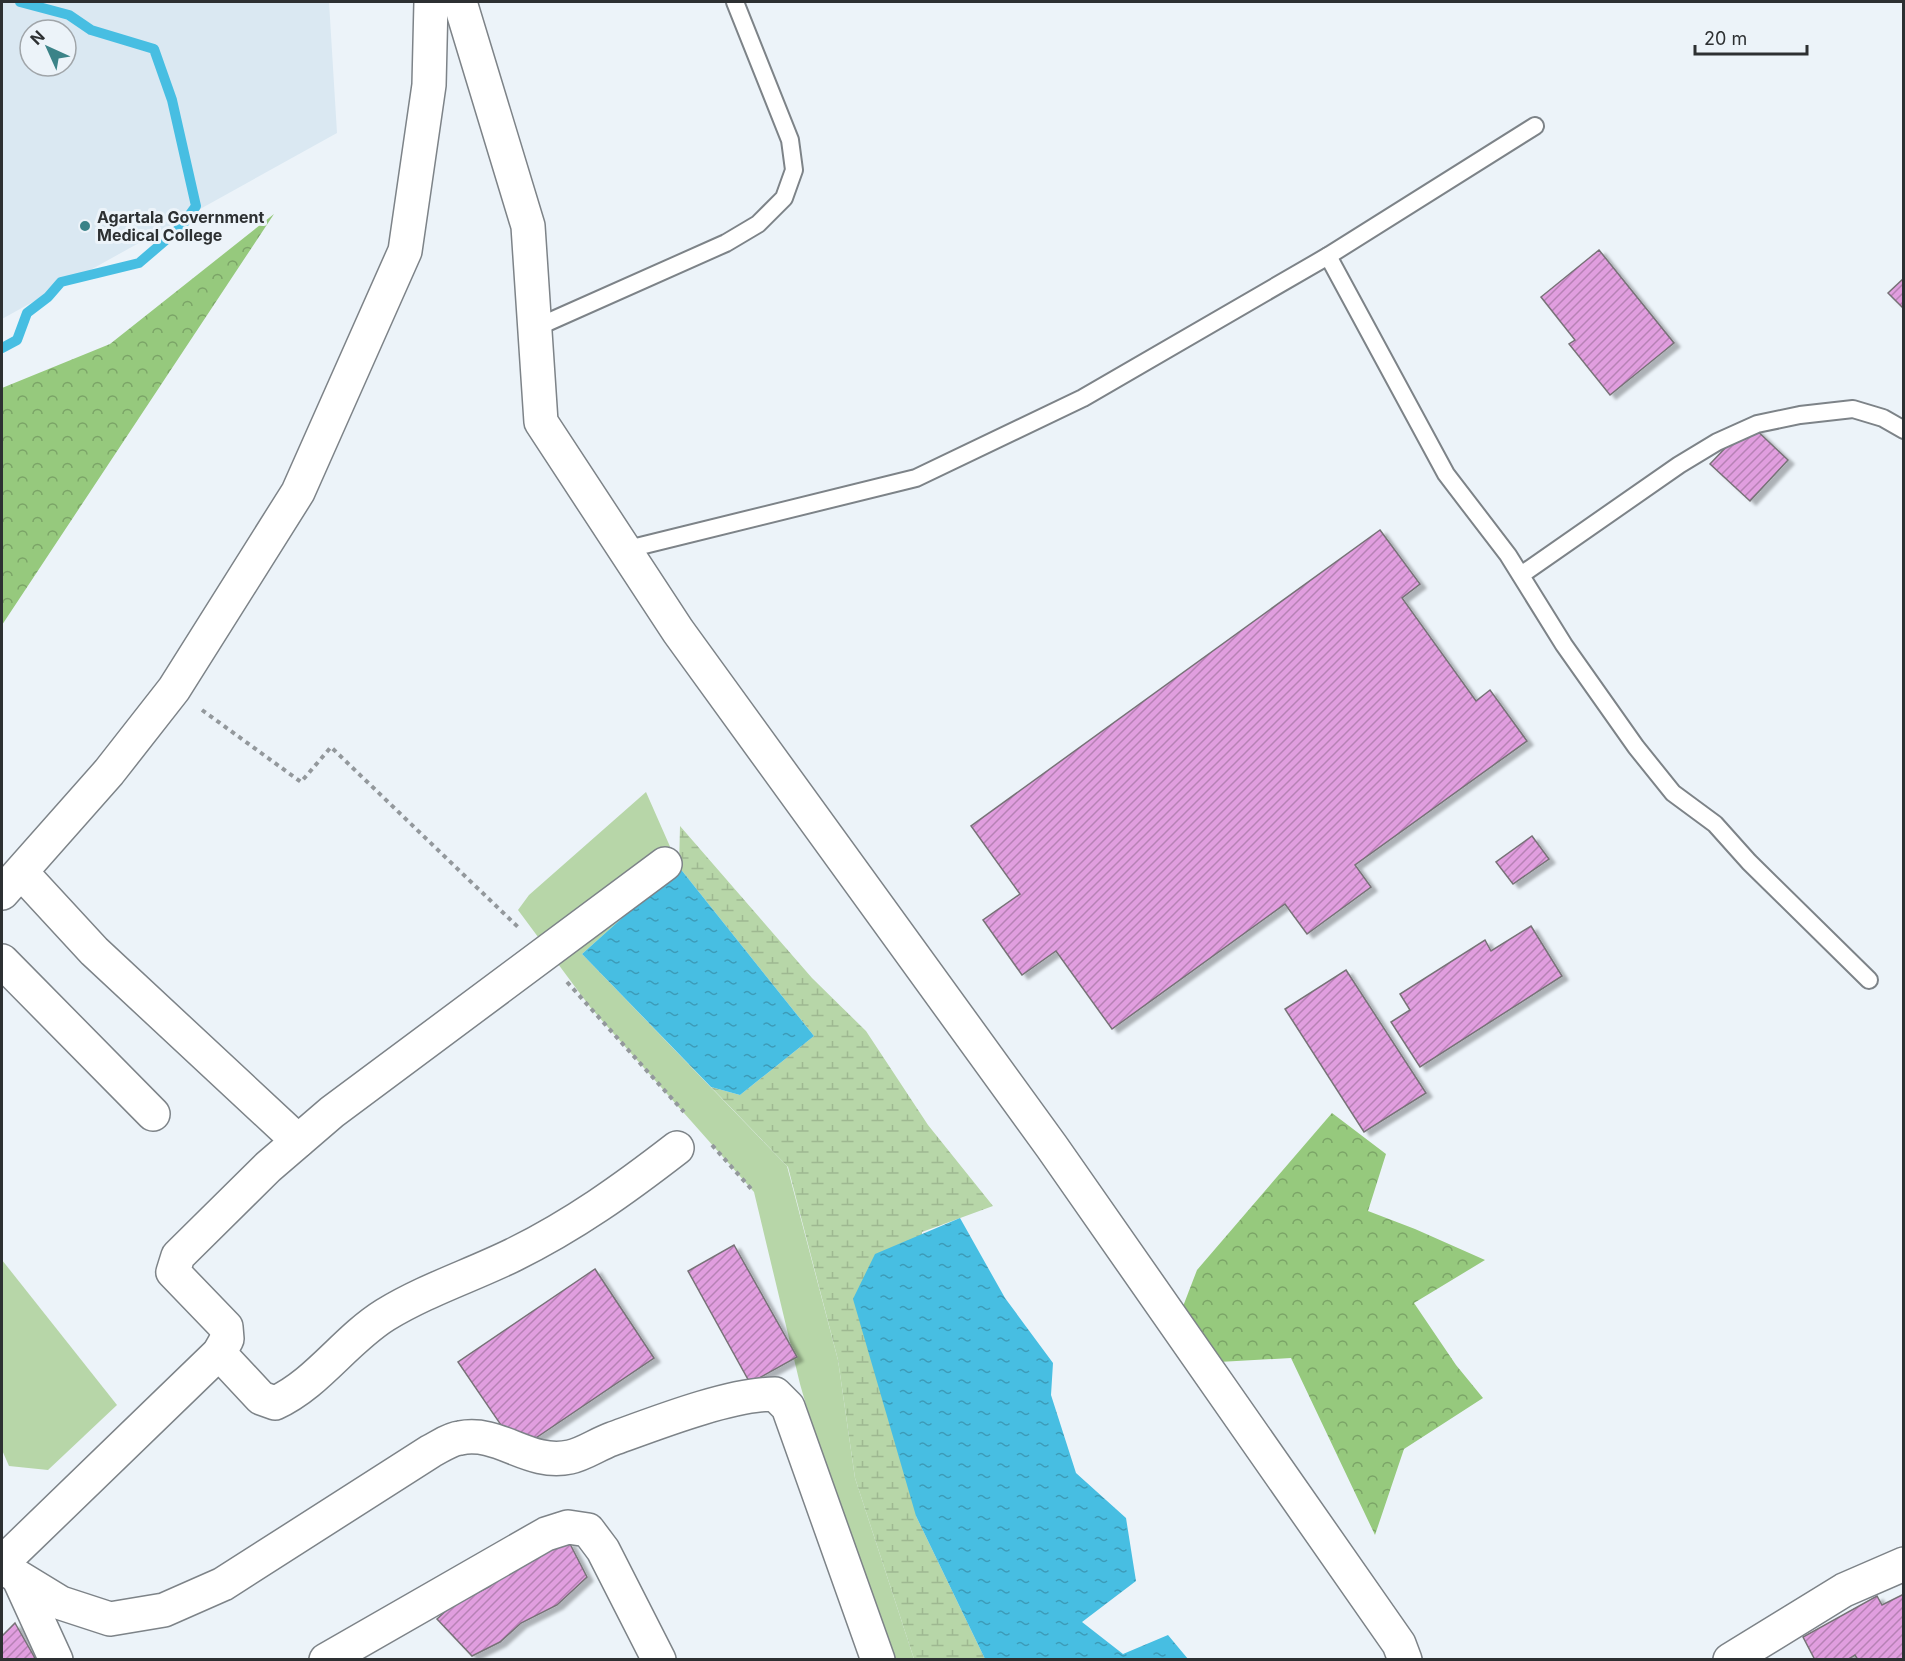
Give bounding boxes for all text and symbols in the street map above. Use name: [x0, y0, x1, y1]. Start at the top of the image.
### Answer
north arrow: [18, 18, 78, 78]
scale bar: [1695, 18, 1808, 56]
text: N: [26, 26, 49, 49]
text: 20 m: [1704, 28, 1747, 49]
place label: Agartala Government Medical College: [97, 207, 265, 245]
marker: Agartala Government Medical College: [78, 219, 92, 233]

